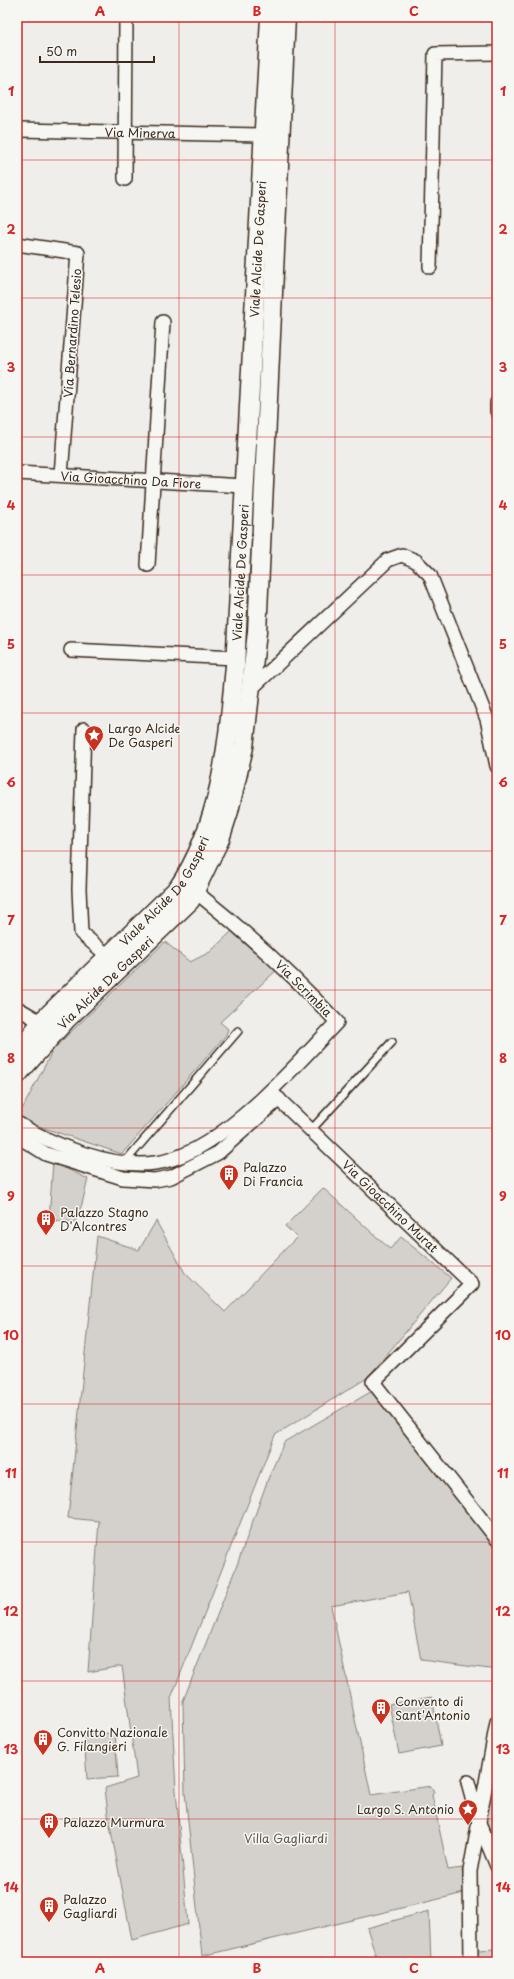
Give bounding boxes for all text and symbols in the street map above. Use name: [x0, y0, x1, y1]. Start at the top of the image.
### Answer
text: A: [95, 1, 105, 20]
text: B: [253, 1, 262, 20]
text: C: [409, 1, 419, 20]
scale bar: [40, 38, 154, 64]
text: 50 m: [46, 42, 77, 60]
text: 1: [8, 81, 14, 100]
text: 1: [500, 81, 506, 100]
street label: Via Minerva: [104, 123, 176, 142]
street label: Viale Alcide De Gasperi: [245, 180, 270, 318]
text: 2: [6, 219, 16, 238]
text: 2: [498, 219, 508, 238]
street label: Via Bernardino Telesio: [59, 268, 86, 398]
text: 3: [7, 357, 16, 376]
text: 3: [499, 357, 508, 376]
street label: Via Gioacchino Da Fiore: [60, 467, 202, 493]
text: 4: [7, 495, 16, 514]
text: 4: [499, 495, 508, 514]
street label: Viale Alcide De Gasperi: [227, 504, 253, 641]
text: 5: [7, 634, 15, 653]
text: 5: [499, 634, 507, 653]
place label: Largo Alcide De Gasperi: [108, 719, 180, 751]
place icon: Largo Alcide De Gasperi: [83, 724, 105, 752]
text: 6: [6, 772, 16, 791]
text: 6: [498, 772, 508, 791]
street label: Viale Alcide De Gasperi: [115, 833, 213, 950]
text: 7: [7, 910, 15, 929]
text: 7: [499, 910, 507, 929]
street label: Via Alcide De Gasperi: [53, 932, 157, 1033]
street label: Via Scrimbia: [272, 956, 337, 1021]
text: 8: [7, 1048, 15, 1067]
text: 8: [499, 1048, 507, 1067]
street label: Via Gioacchino Murat: [338, 1156, 442, 1256]
place label: Palazzo Di Francia: [243, 1158, 304, 1190]
building icon: Palazzo Di Francia: [218, 1163, 240, 1191]
text: 9: [7, 1186, 15, 1205]
text: 9: [499, 1186, 507, 1205]
place label: Palazzo Stagno D'Alcontres: [60, 1203, 149, 1235]
building icon: Palazzo Stagno D'Alcontres: [35, 1208, 57, 1236]
text: 10: [3, 1325, 19, 1344]
text: 10: [495, 1325, 511, 1344]
text: 11: [5, 1463, 17, 1482]
text: 11: [497, 1463, 509, 1482]
text: 12: [3, 1601, 19, 1620]
text: 12: [495, 1601, 511, 1620]
place label: Convento di Sant'Antonio: [395, 1692, 470, 1724]
building icon: Convento di Sant'Antonio: [370, 1697, 392, 1725]
place label: Convitto Nazionale G. Filangieri: [57, 1723, 168, 1755]
building icon: Convitto Nazionale G. Filangieri: [32, 1728, 54, 1756]
text: 13: [4, 1739, 19, 1758]
text: 13: [496, 1739, 511, 1758]
place icon: Largo S. Antonio: [457, 1798, 479, 1826]
place label: Largo S. Antonio: [357, 1800, 454, 1818]
building icon: Palazzo Murmura: [38, 1811, 60, 1839]
place label: Palazzo Murmura: [63, 1813, 165, 1831]
park label: Villa Gagliardi: [244, 1829, 328, 1847]
text: 14: [3, 1877, 19, 1896]
text: 14: [495, 1877, 511, 1896]
place label: Palazzo Gagliardi: [63, 1890, 117, 1922]
building icon: Palazzo Gagliardi: [38, 1895, 60, 1923]
text: A: [95, 1958, 105, 1977]
text: B: [253, 1958, 262, 1977]
text: C: [409, 1958, 419, 1977]

